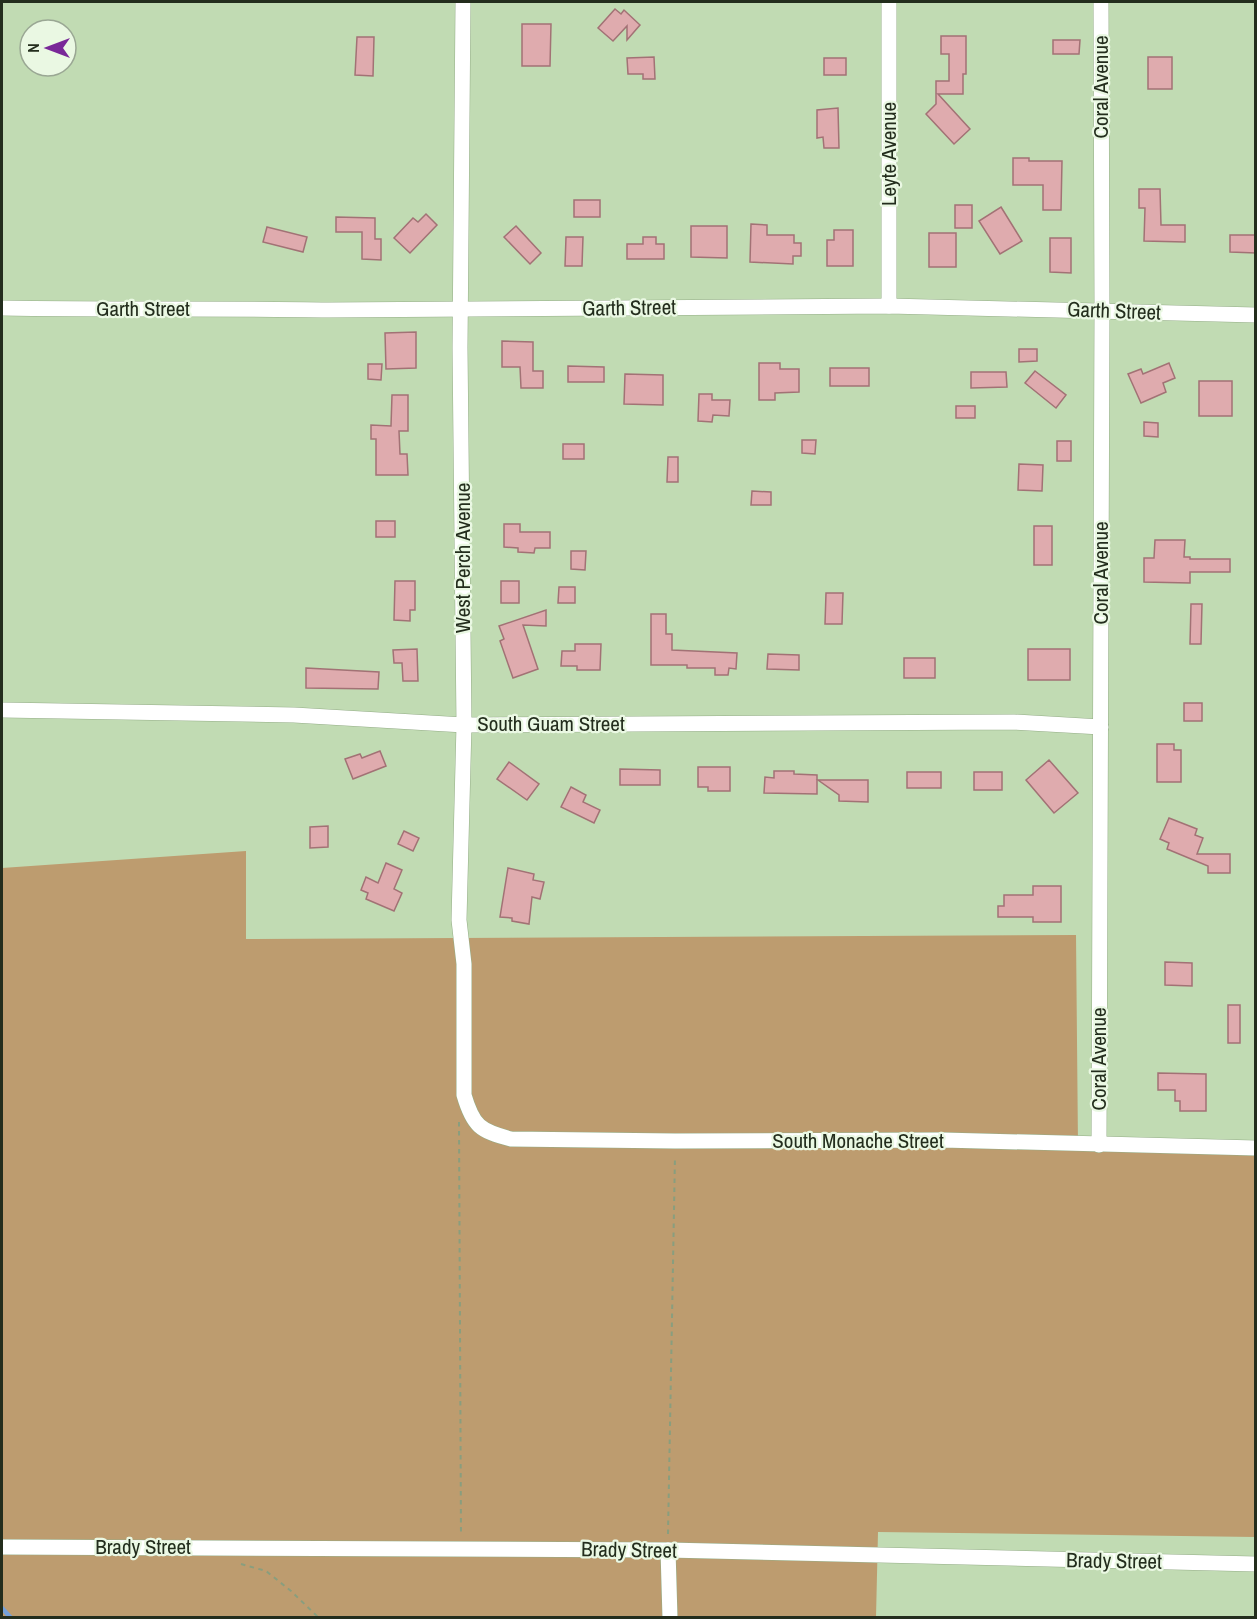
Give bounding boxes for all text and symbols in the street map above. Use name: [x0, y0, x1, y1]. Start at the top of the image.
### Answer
north arrow: [18, 18, 78, 78]
street label: Coral Avenue: [1086, 35, 1115, 139]
text: N: [22, 43, 44, 53]
street label: Leyte Avenue: [874, 102, 903, 206]
street label: Garth Street: [582, 292, 676, 323]
street label: Garth Street: [96, 294, 190, 323]
street label: Garth Street: [1067, 294, 1162, 327]
street label: West Perch Avenue: [448, 483, 477, 633]
street label: Coral Avenue: [1086, 521, 1115, 625]
street label: South Guam Street: [477, 709, 625, 738]
street label: Coral Avenue: [1084, 1007, 1113, 1111]
street label: South Monache Street: [772, 1126, 944, 1155]
street label: Brady Street: [95, 1532, 191, 1561]
street label: Brady Street: [581, 1534, 677, 1565]
street label: Brady Street: [1066, 1545, 1162, 1576]

